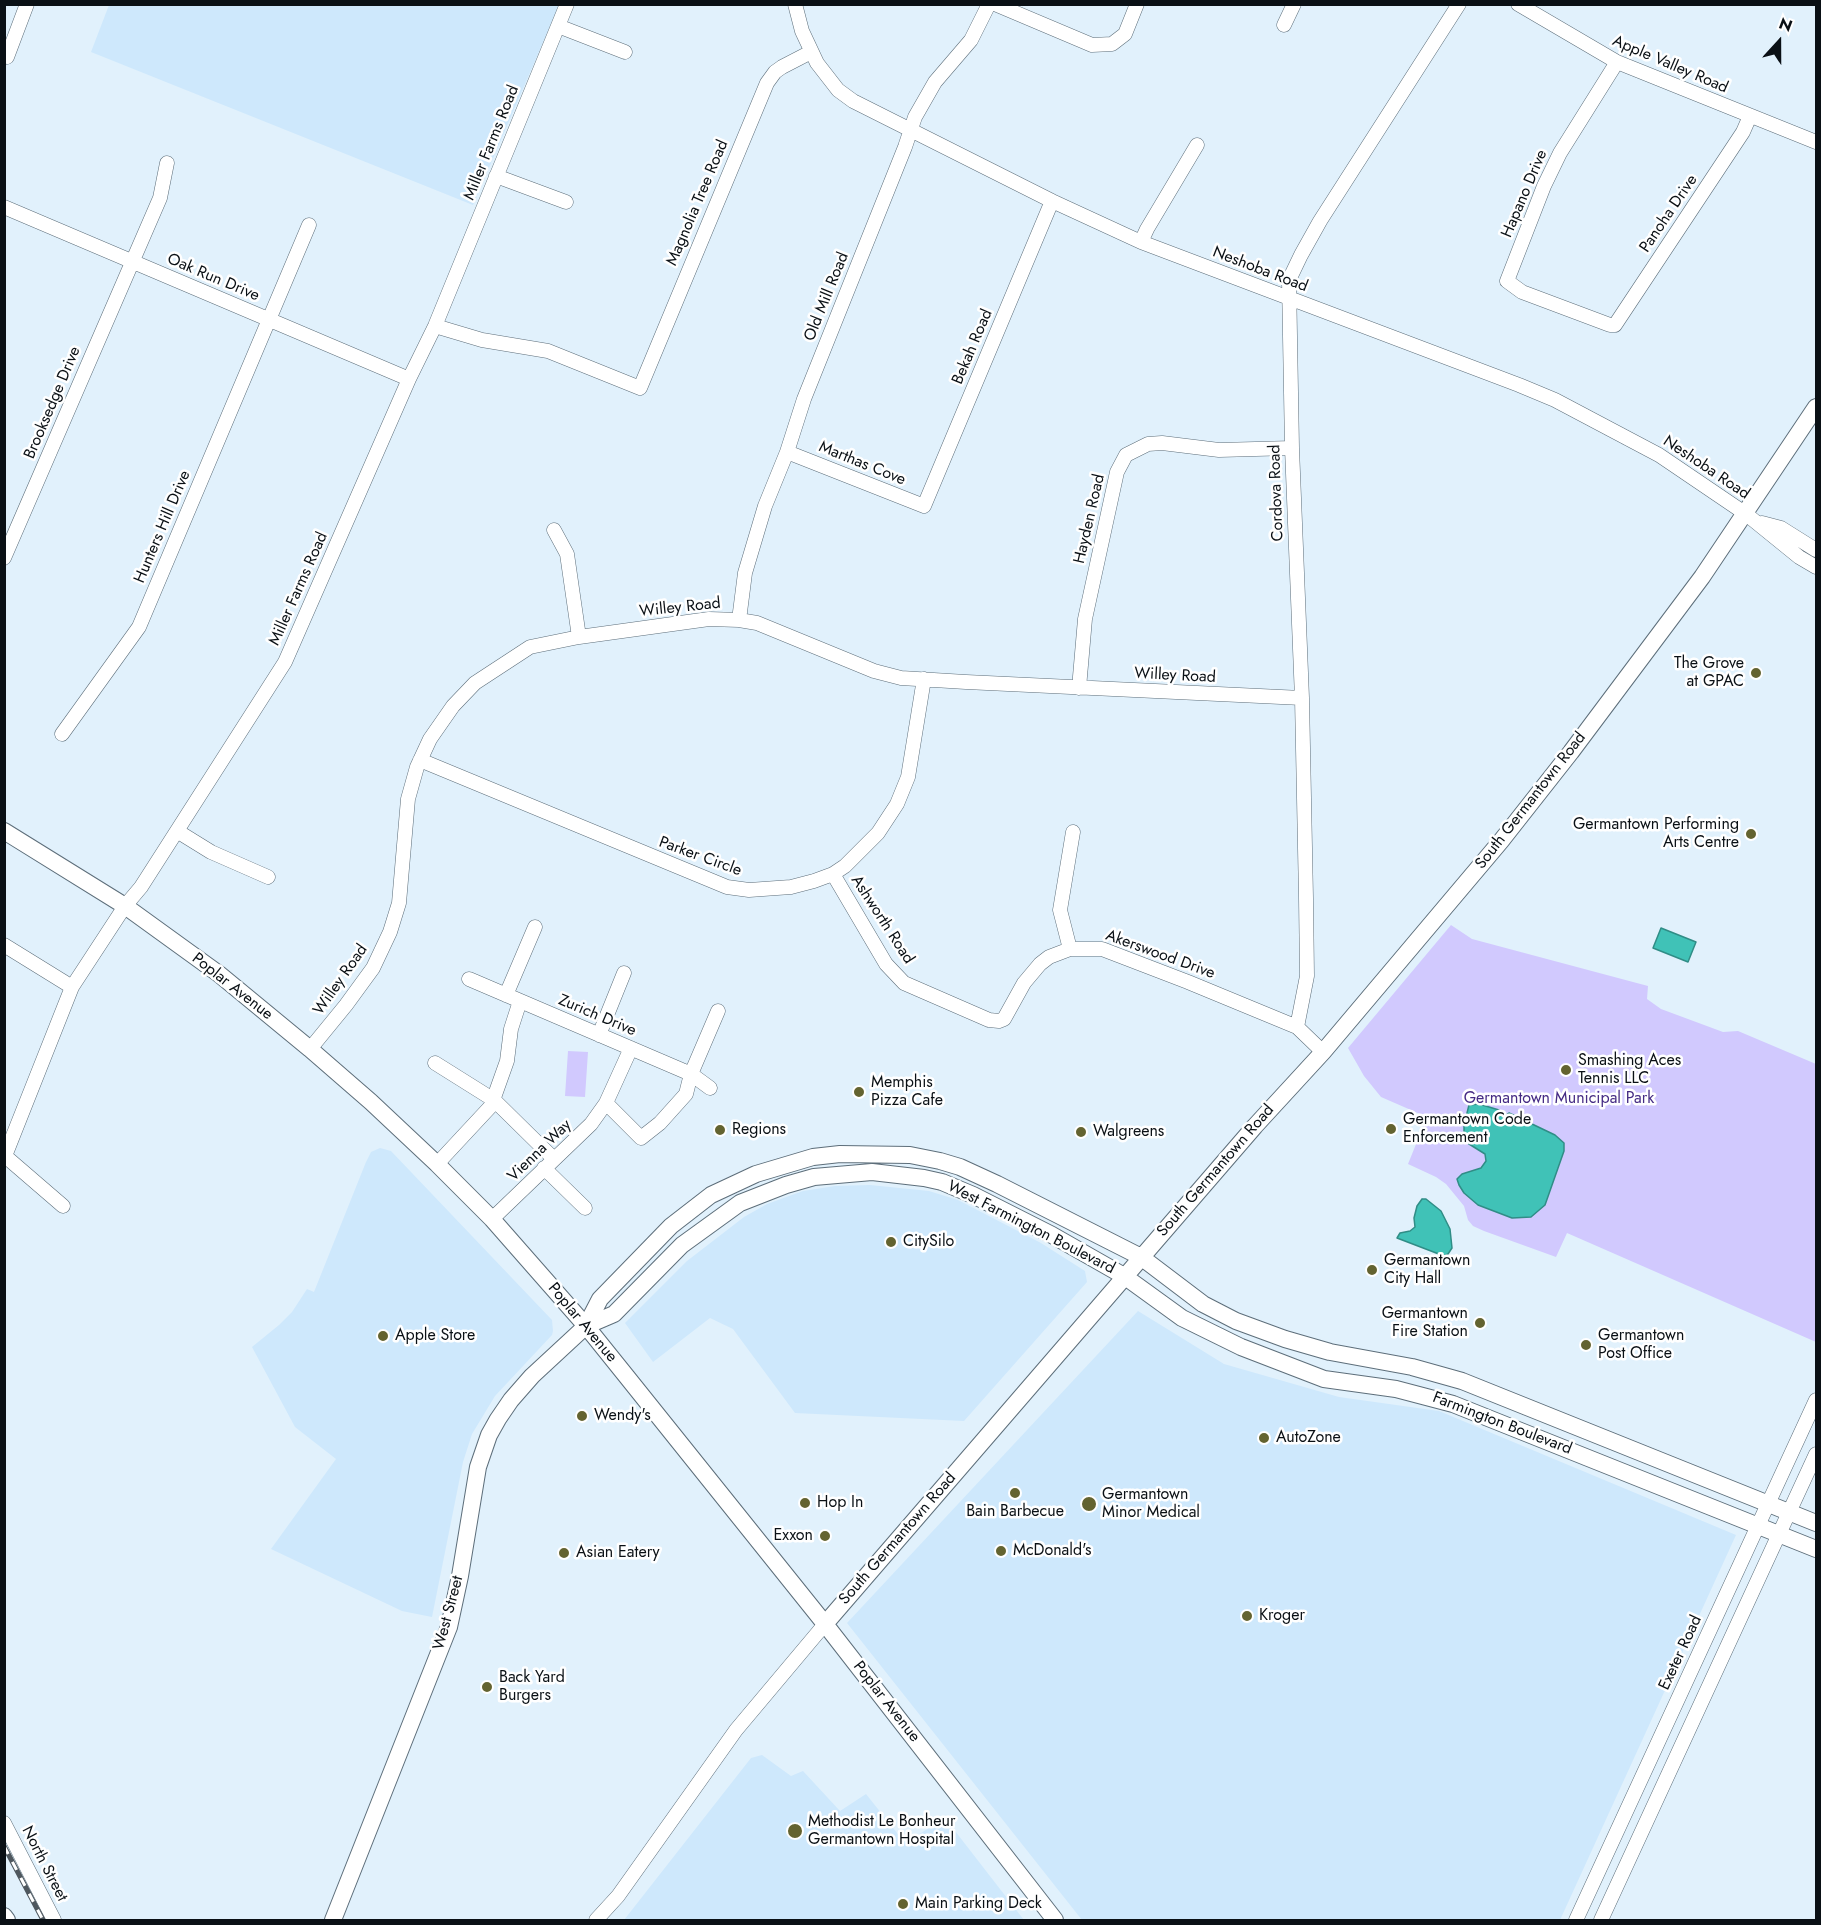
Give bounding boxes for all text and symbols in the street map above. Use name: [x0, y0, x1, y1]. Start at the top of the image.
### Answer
north arrow: [1749, 12, 1809, 72]
text: N: [1776, 12, 1796, 38]
street label: Apple Valley Road: [1609, 32, 1731, 98]
street label: Miller Farms Road: [460, 83, 524, 203]
street label: Magnolia Tree Road: [663, 137, 733, 269]
street label: Hapano Drive: [1498, 147, 1552, 241]
street label: Panoha Drive: [1636, 171, 1702, 257]
street label: Neshoba Road: [1210, 243, 1310, 297]
street label: Oak Run Drive: [164, 250, 262, 306]
street label: Old Mill Road: [800, 250, 854, 344]
street label: Bekah Road: [949, 307, 997, 387]
street label: Brooksedge Drive: [21, 344, 85, 462]
street label: Neshoba Road: [1659, 432, 1753, 504]
street label: Marthas Cove: [816, 438, 908, 490]
street label: Cordova Road: [1266, 444, 1288, 542]
street label: Hunters Hill Drive: [131, 468, 195, 586]
street label: Hayden Road: [1070, 472, 1110, 566]
street label: Miller Farms Road: [265, 529, 333, 649]
street label: Willey Road: [638, 594, 722, 622]
place label: The Grove at GPAC: [1674, 654, 1744, 692]
street label: Willey Road: [1134, 664, 1216, 688]
marker: The Grove at GPAC: [1749, 666, 1763, 680]
street label: South Germantown Road: [1472, 729, 1590, 873]
place label: Germantown Performing Arts Centre: [1573, 815, 1739, 853]
marker: Germantown Performing Arts Centre: [1744, 827, 1758, 841]
street label: Parker Circle: [656, 833, 744, 881]
street label: Ashworth Road: [846, 872, 918, 968]
street label: Akerswood Drive: [1103, 926, 1217, 984]
street label: Willey Road: [310, 941, 372, 1019]
street label: Poplar Avenue: [188, 949, 276, 1025]
street label: Zurich Drive: [555, 991, 639, 1041]
place label: Smashing Aces Tennis LLC: [1578, 1051, 1681, 1089]
marker: Smashing Aces Tennis LLC: [1559, 1063, 1573, 1077]
place label: Memphis Pizza Cafe: [871, 1073, 943, 1111]
marker: Memphis Pizza Cafe: [852, 1085, 866, 1099]
park label: Germantown Municipal Park: [1464, 1089, 1654, 1109]
street label: South Germantown Road: [1153, 1101, 1279, 1241]
place label: Germantown Code Enforcement: [1403, 1110, 1531, 1148]
street label: Vienna Way: [504, 1116, 576, 1186]
place label: Regions: [732, 1120, 786, 1140]
place label: Walgreens: [1093, 1122, 1164, 1142]
marker: Germantown Code Enforcement: [1384, 1122, 1398, 1136]
marker: Regions: [713, 1123, 727, 1137]
marker: Walgreens: [1074, 1125, 1088, 1139]
street label: West Farmington Boulevard: [944, 1177, 1118, 1279]
place label: CitySilo: [903, 1232, 954, 1252]
marker: CitySilo: [884, 1235, 898, 1249]
place label: Germantown City Hall: [1384, 1251, 1470, 1289]
marker: Germantown City Hall: [1365, 1263, 1379, 1277]
street label: Poplar Avenue: [543, 1279, 621, 1367]
place label: Germantown Fire Station: [1382, 1304, 1468, 1342]
marker: Germantown Fire Station: [1473, 1316, 1487, 1330]
place label: Apple Store: [395, 1326, 475, 1346]
place label: Germantown Post Office: [1598, 1326, 1684, 1364]
marker: Apple Store: [376, 1329, 390, 1343]
marker: Germantown Post Office: [1579, 1338, 1593, 1352]
street label: Farmington Boulevard: [1430, 1389, 1574, 1459]
place label: Wendy's: [594, 1406, 651, 1426]
marker: Wendy's: [575, 1409, 589, 1423]
place label: AutoZone: [1276, 1428, 1341, 1448]
marker: AutoZone: [1257, 1431, 1271, 1445]
street label: South Germantown Road: [835, 1469, 961, 1609]
place label: Germantown Minor Medical: [1102, 1485, 1200, 1523]
marker: Bain Barbecue: [1008, 1486, 1022, 1500]
place label: Hop In: [817, 1493, 863, 1513]
marker: Germantown Minor Medical: [1080, 1495, 1098, 1513]
marker: Hop In: [798, 1496, 812, 1510]
place label: Bain Barbecue: [966, 1502, 1064, 1522]
place label: Exxon: [773, 1526, 813, 1546]
marker: Exxon: [818, 1529, 832, 1543]
place label: McDonald's: [1013, 1541, 1092, 1561]
place label: Asian Eatery: [576, 1543, 660, 1563]
marker: McDonald's: [994, 1544, 1008, 1558]
marker: Asian Eatery: [557, 1546, 571, 1560]
street label: West Street: [430, 1574, 468, 1652]
place label: Kroger: [1259, 1606, 1305, 1626]
marker: Kroger: [1240, 1609, 1254, 1623]
street label: Exeter Road: [1655, 1613, 1707, 1693]
street label: Poplar Avenue: [848, 1658, 924, 1746]
place label: Back Yard Burgers: [499, 1668, 565, 1706]
marker: Back Yard Burgers: [480, 1680, 494, 1694]
place label: Methodist Le Bonheur Germantown Hospital: [808, 1812, 955, 1850]
marker: Methodist Le Bonheur Germantown Hospital: [786, 1822, 804, 1840]
street label: North Street: [17, 1823, 71, 1905]
place label: Main Parking Deck: [915, 1894, 1042, 1914]
marker: Main Parking Deck: [896, 1897, 910, 1911]

